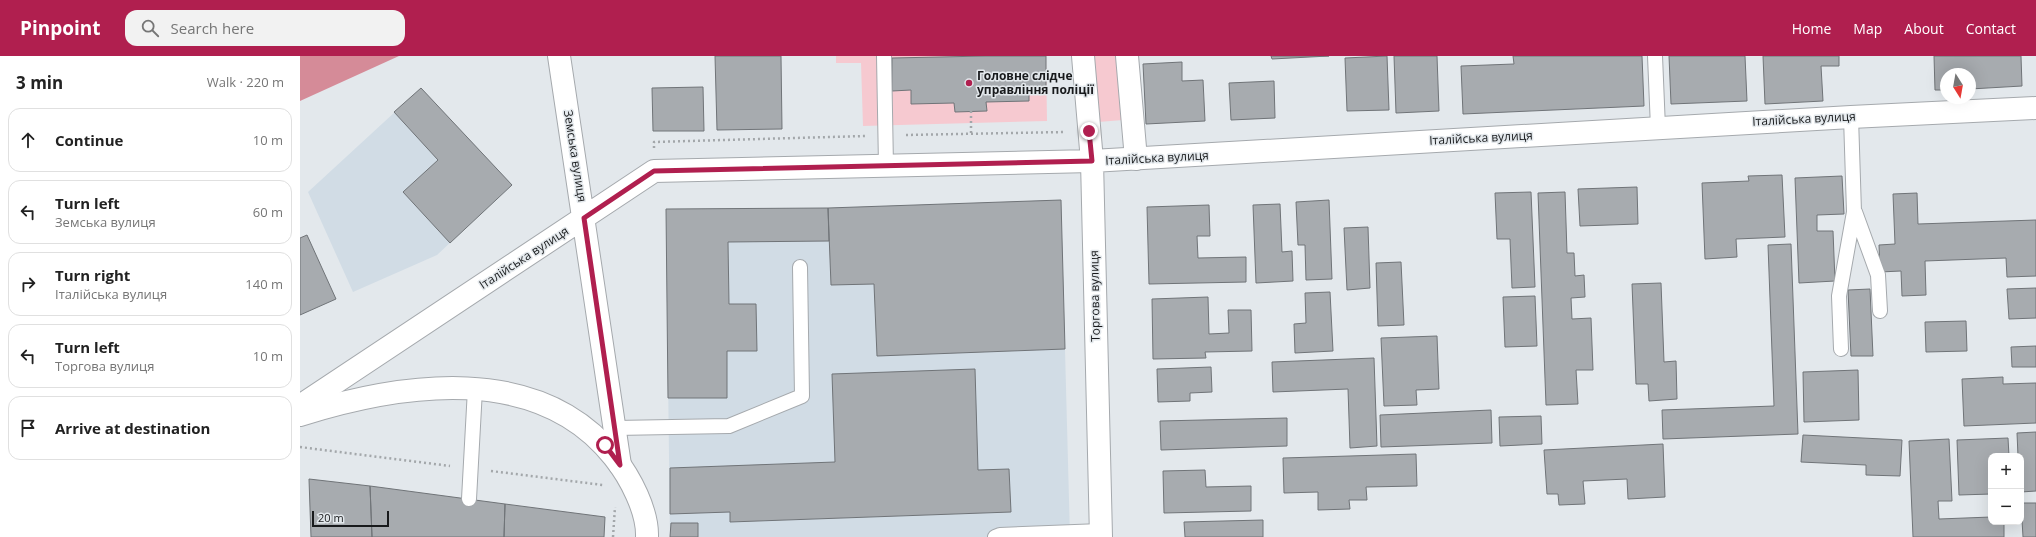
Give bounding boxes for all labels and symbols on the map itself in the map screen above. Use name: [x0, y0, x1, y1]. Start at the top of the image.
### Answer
place label: Головне слідче управління поліції: [977, 67, 1094, 98]
north arrow: [1940, 68, 1976, 104]
marker: Головне слідче управління поліції: [964, 78, 974, 88]
street label: Італійська вулиця: [1752, 107, 1856, 130]
street label: Земська вулиця: [560, 109, 591, 203]
route end: [1080, 122, 1098, 140]
street label: Італійська вулиця: [1429, 126, 1533, 149]
street label: Італійська вулиця: [1105, 146, 1209, 169]
street label: Італійська вулиця: [476, 222, 572, 293]
street label: Торгова вулиця: [1085, 250, 1104, 342]
route start: [596, 436, 614, 454]
scale bar: [312, 509, 389, 528]

